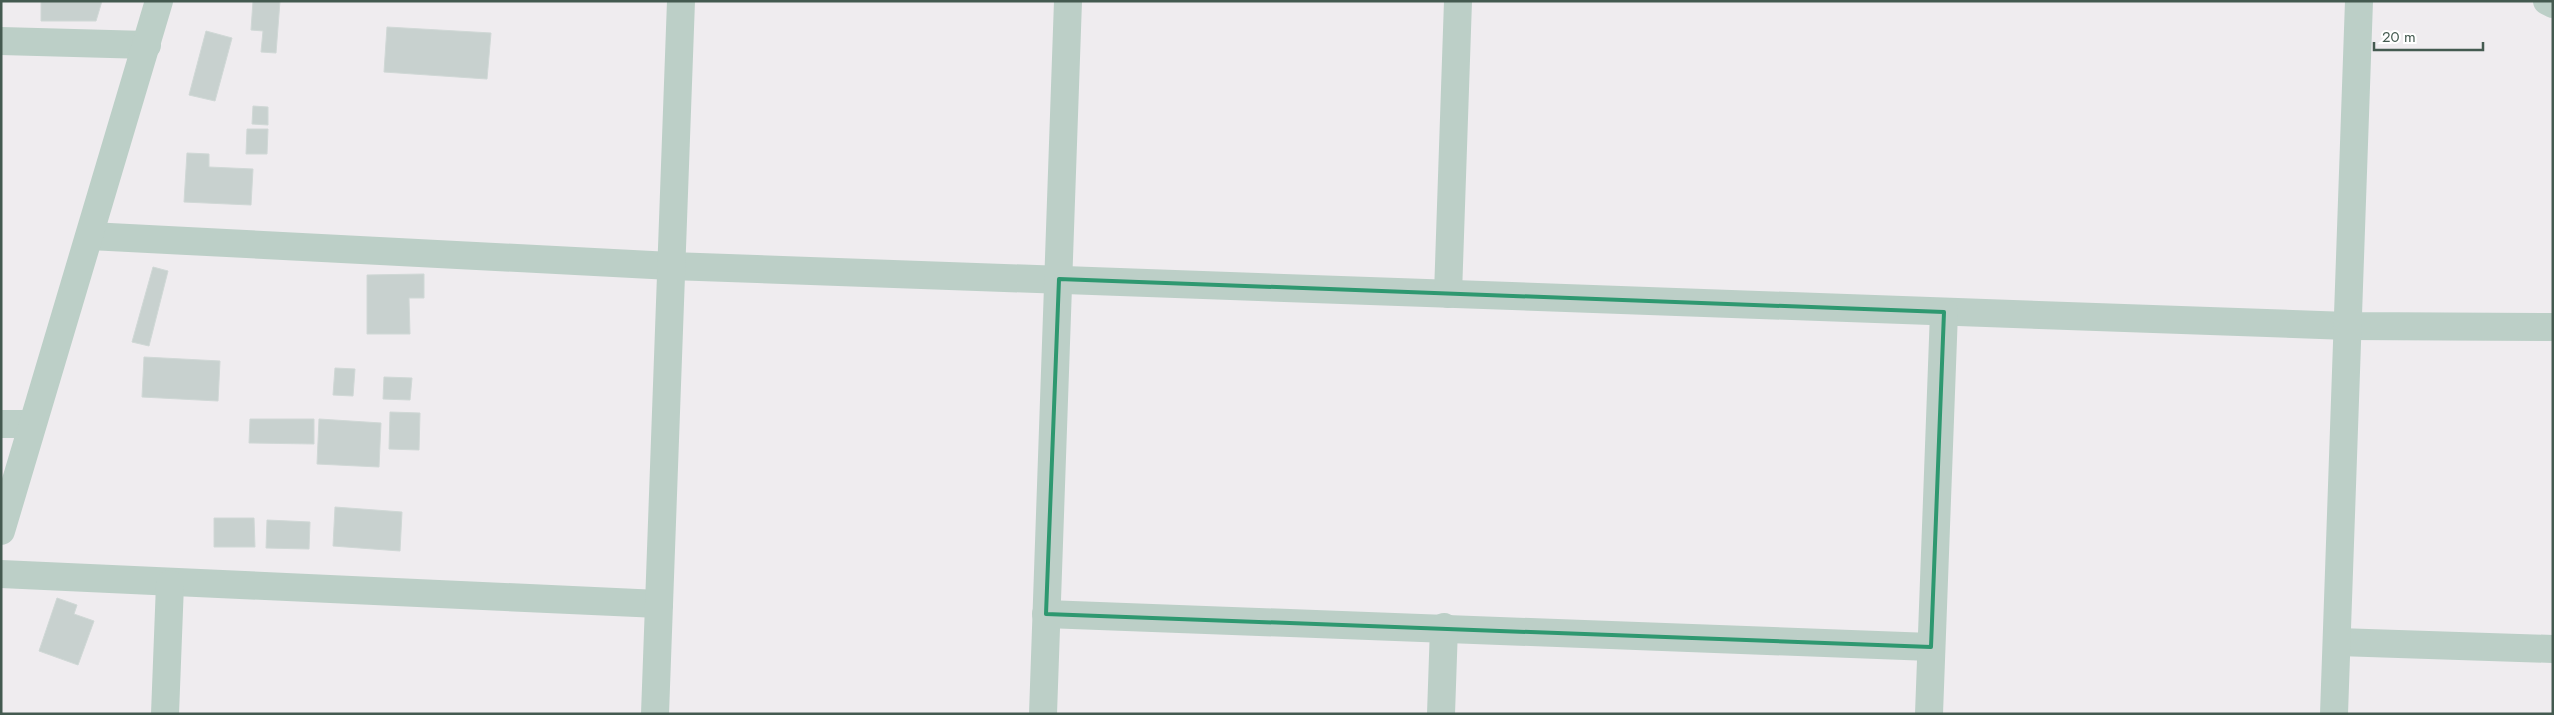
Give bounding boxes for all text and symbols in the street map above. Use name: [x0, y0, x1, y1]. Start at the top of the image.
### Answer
scale bar: [2374, 20, 2483, 52]
text: 20 m: [2382, 26, 2416, 48]

